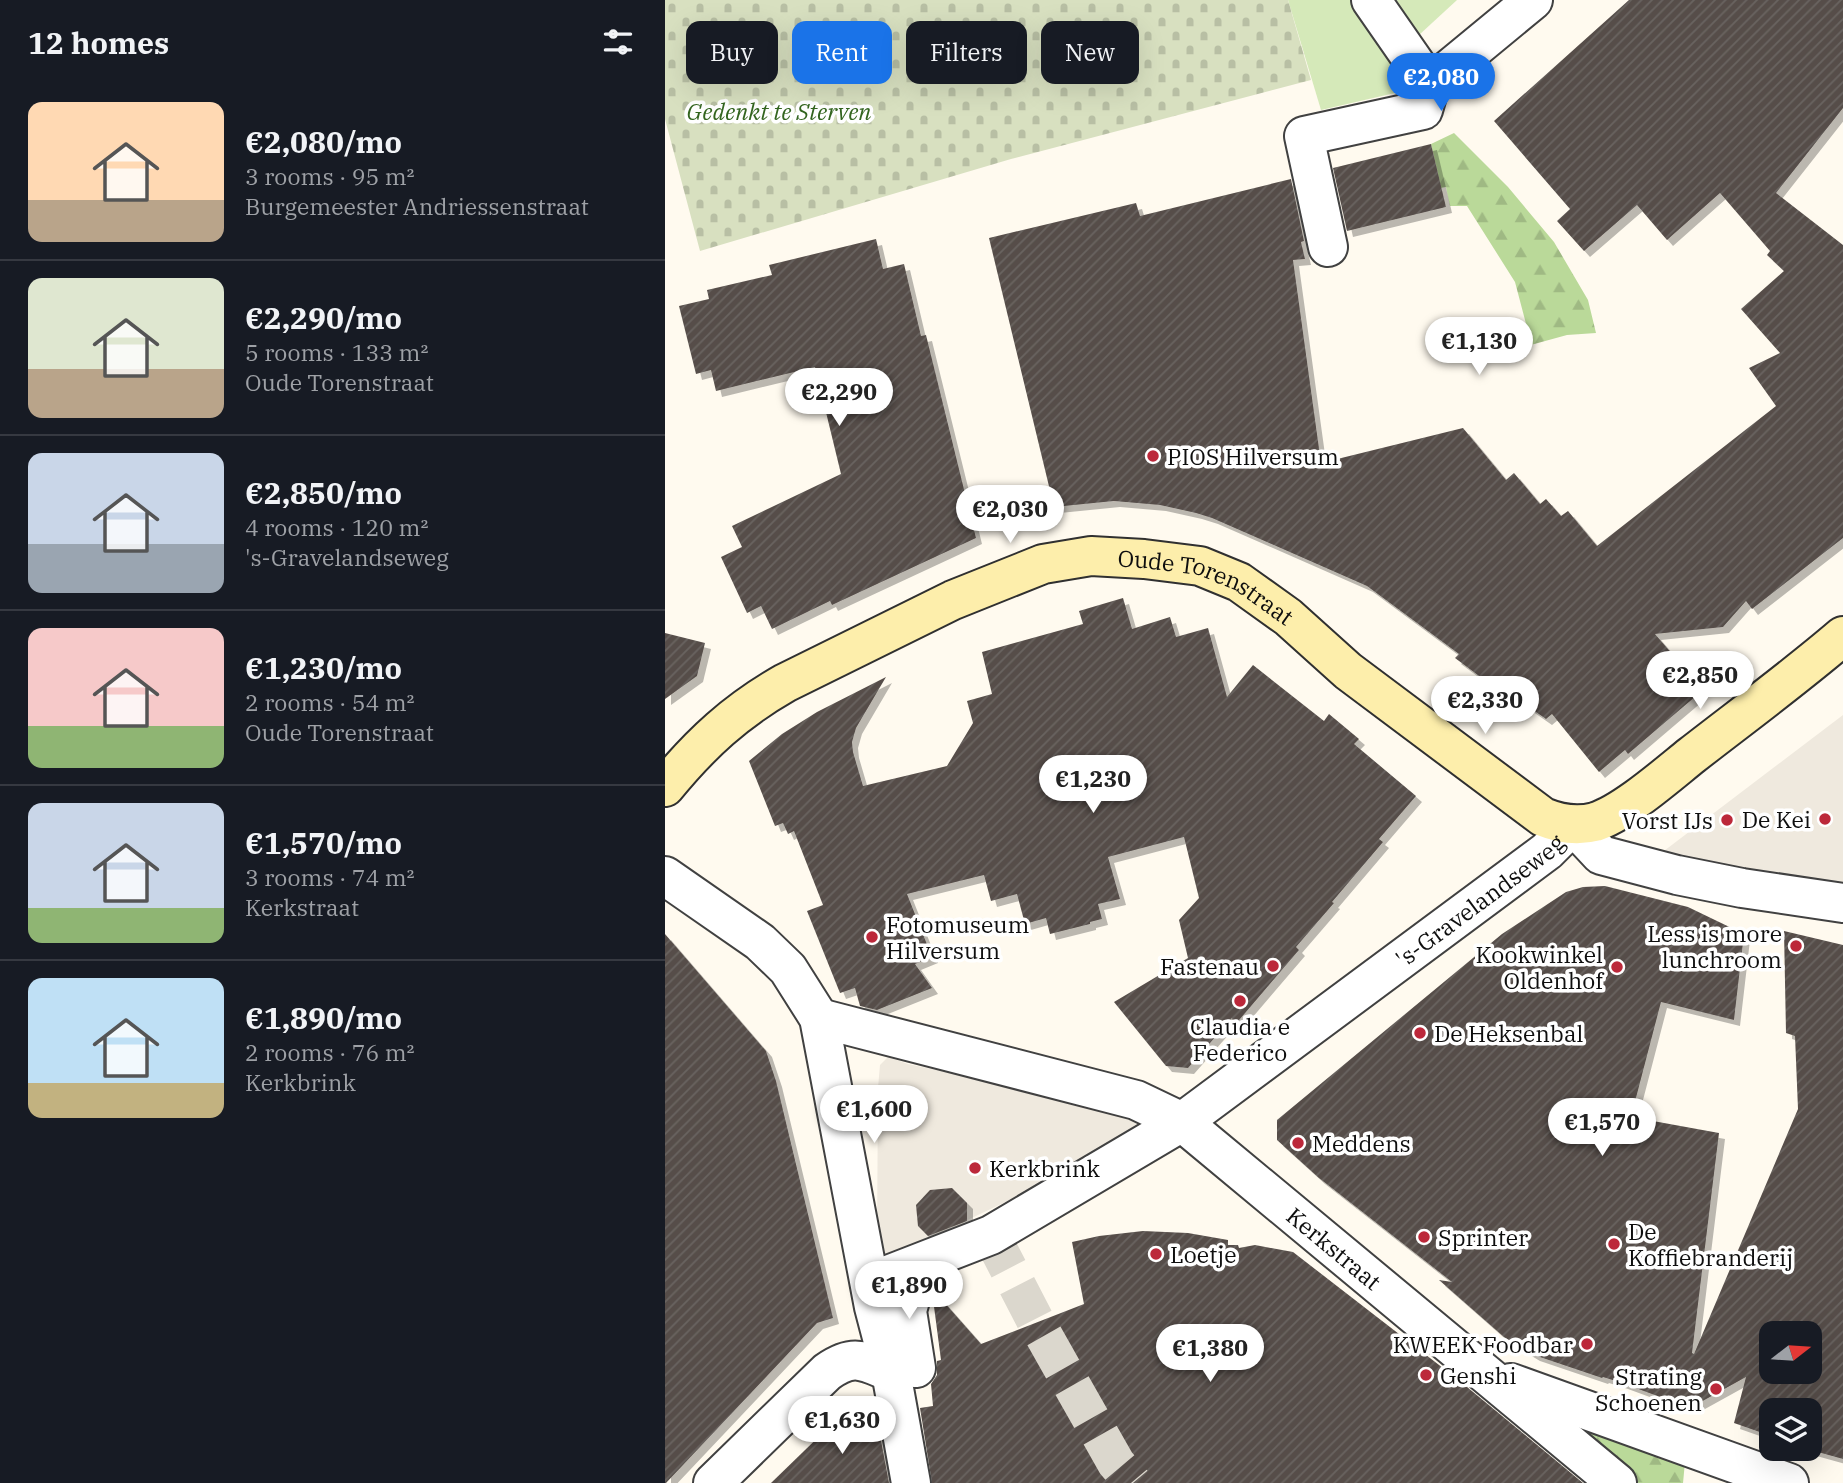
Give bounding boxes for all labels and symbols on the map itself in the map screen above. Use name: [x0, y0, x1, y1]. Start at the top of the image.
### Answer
pin: €2,080: [1384, 54, 1498, 113]
park label: Gedenkt te Sterven: [687, 96, 871, 126]
pin: €1,130: [1422, 318, 1536, 377]
pin: €2,290: [782, 368, 896, 428]
place label: PIOS Hilversum: [1167, 441, 1339, 471]
marker: PIOS Hilversum: [1145, 448, 1161, 464]
pin: €2,030: [953, 486, 1067, 545]
street label: Oude Torenstraat: [1117, 543, 1300, 631]
pin: €2,850: [1643, 652, 1757, 711]
pin: €2,330: [1428, 676, 1542, 736]
pin: €1,230: [1036, 756, 1150, 815]
place label: De Kei: [1742, 804, 1811, 834]
place label: Vorst IJs: [1622, 805, 1713, 835]
marker: De Kei: [1817, 811, 1833, 827]
marker: Vorst IJs: [1719, 812, 1735, 828]
street label: 's-Gravelandseweg: [1389, 827, 1571, 973]
place label: Fotomuseum Hilversum: [886, 909, 1029, 965]
place label: Less is more lunchroom: [1647, 918, 1782, 974]
marker: Fotomuseum Hilversum: [864, 929, 880, 945]
marker: Less is more lunchroom: [1788, 938, 1804, 954]
place label: Kookwinkel Oldenhof: [1476, 939, 1605, 995]
place label: Fastenau: [1160, 951, 1259, 981]
marker: Fastenau: [1265, 958, 1281, 974]
marker: Kookwinkel Oldenhof: [1609, 959, 1625, 975]
marker: Claudia e Federico: [1232, 993, 1248, 1009]
place label: Claudia e Federico: [1190, 1011, 1290, 1067]
place label: De Heksenbal: [1434, 1018, 1584, 1048]
marker: De Heksenbal: [1412, 1025, 1428, 1041]
pin: €1,600: [817, 1086, 931, 1145]
pin: €1,570: [1545, 1098, 1659, 1158]
place label: Meddens: [1312, 1128, 1411, 1158]
marker: Meddens: [1290, 1135, 1306, 1151]
place label: Kerkbrink: [989, 1153, 1101, 1183]
marker: Kerkbrink: [967, 1160, 983, 1176]
street label: Kerkstraat: [1281, 1200, 1388, 1296]
place label: De Koffiebranderij: [1628, 1216, 1793, 1272]
place label: Sprinter: [1438, 1222, 1528, 1252]
marker: Sprinter: [1416, 1229, 1432, 1245]
marker: De Koffiebranderij: [1606, 1236, 1622, 1252]
place label: Loetje: [1170, 1239, 1237, 1269]
marker: Loetje: [1148, 1246, 1164, 1262]
pin: €1,890: [852, 1262, 966, 1321]
north arrow: [1759, 1321, 1822, 1384]
pin: €1,380: [1153, 1324, 1267, 1384]
place label: KWEEK Foodbar: [1393, 1329, 1573, 1359]
marker: KWEEK Foodbar: [1579, 1336, 1595, 1352]
place label: Genshi: [1440, 1360, 1516, 1390]
place label: Strating Schoenen: [1595, 1361, 1702, 1417]
marker: Genshi: [1418, 1367, 1434, 1383]
marker: Strating Schoenen: [1708, 1381, 1724, 1397]
pin: €1,630: [785, 1396, 899, 1456]

